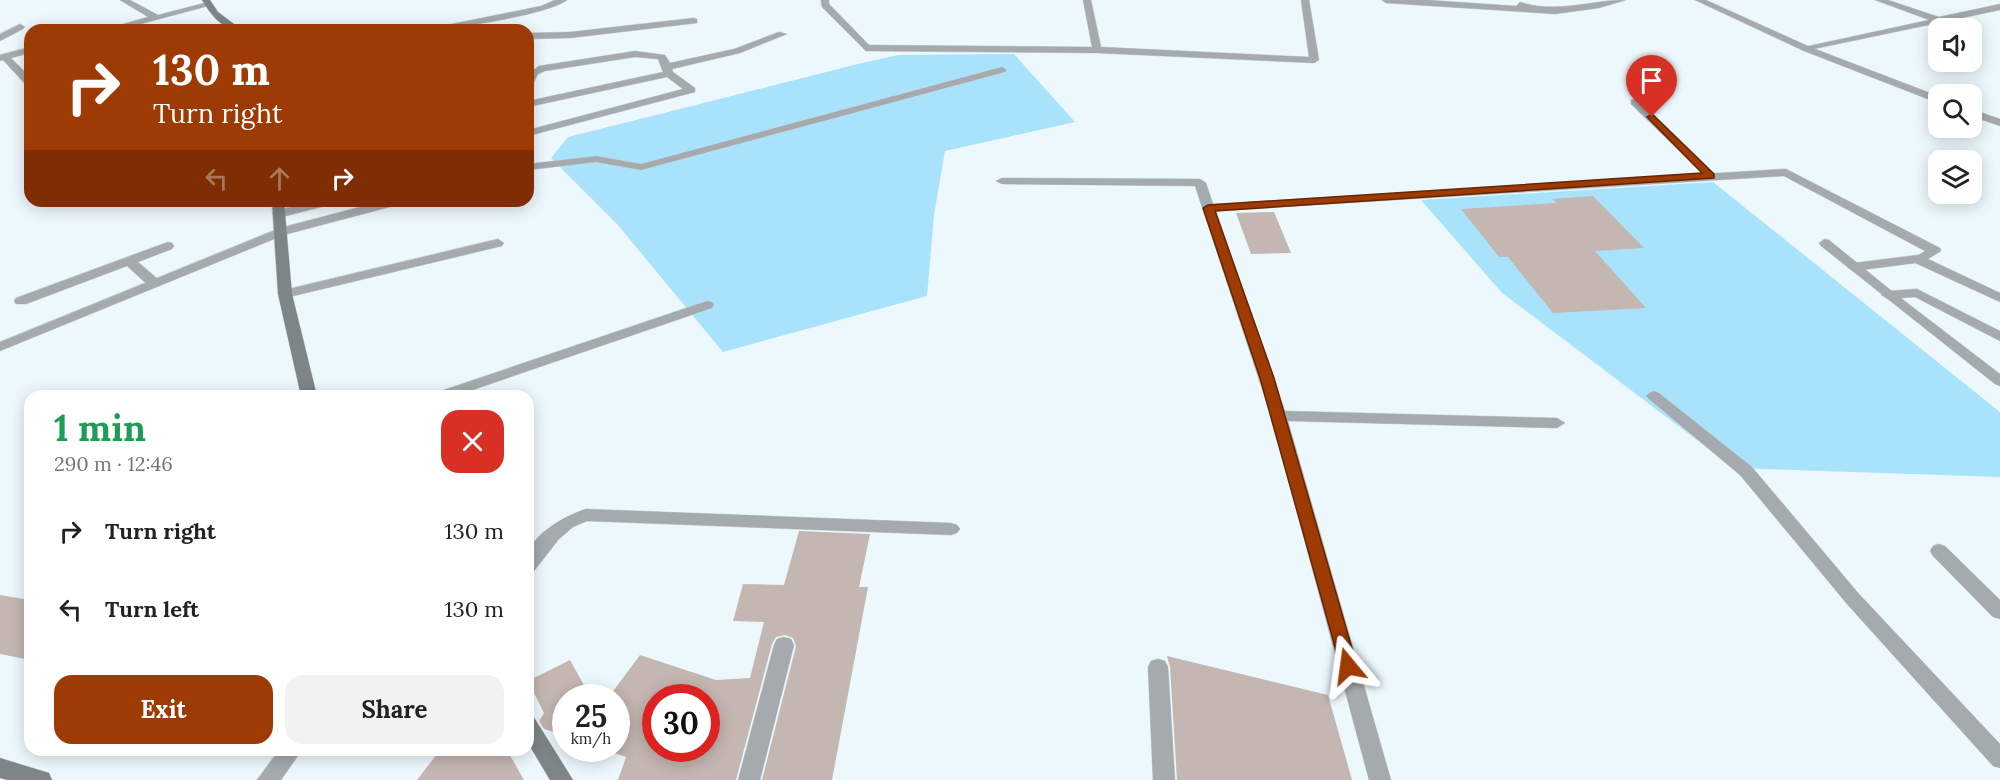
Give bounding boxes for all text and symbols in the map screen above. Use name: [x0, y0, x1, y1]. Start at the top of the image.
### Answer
map controls: [1928, 18, 1982, 204]
button: sound: [1928, 18, 1982, 72]
text: 130 m: [153, 43, 270, 97]
icon: right: [54, 48, 132, 126]
pin: [1626, 55, 1677, 117]
icon: arrive: [1635, 64, 1668, 97]
button: search: [1928, 84, 1982, 138]
text: Turn right: [153, 96, 282, 130]
button: layers: [1928, 150, 1982, 204]
icon: left: [200, 162, 233, 195]
icon: ahead: [263, 162, 296, 195]
icon: right: [326, 162, 359, 195]
text: 1 min: [54, 405, 146, 451]
button: close: [441, 410, 504, 473]
text: 290 m · 12:46: [54, 451, 173, 476]
icon: right: [54, 515, 87, 548]
text: Turn right: [105, 517, 216, 545]
text: 130 m: [445, 517, 504, 545]
icon: left: [54, 593, 87, 626]
text: Turn left: [105, 595, 199, 623]
text: 130 m: [445, 595, 504, 623]
position arrow: [1316, 634, 1380, 698]
button: Exit: [54, 675, 273, 744]
button: Share: [285, 675, 504, 744]
speed limit sign: 30: [642, 684, 720, 762]
text: 25: [575, 697, 607, 735]
text: km/h: [571, 729, 611, 748]

